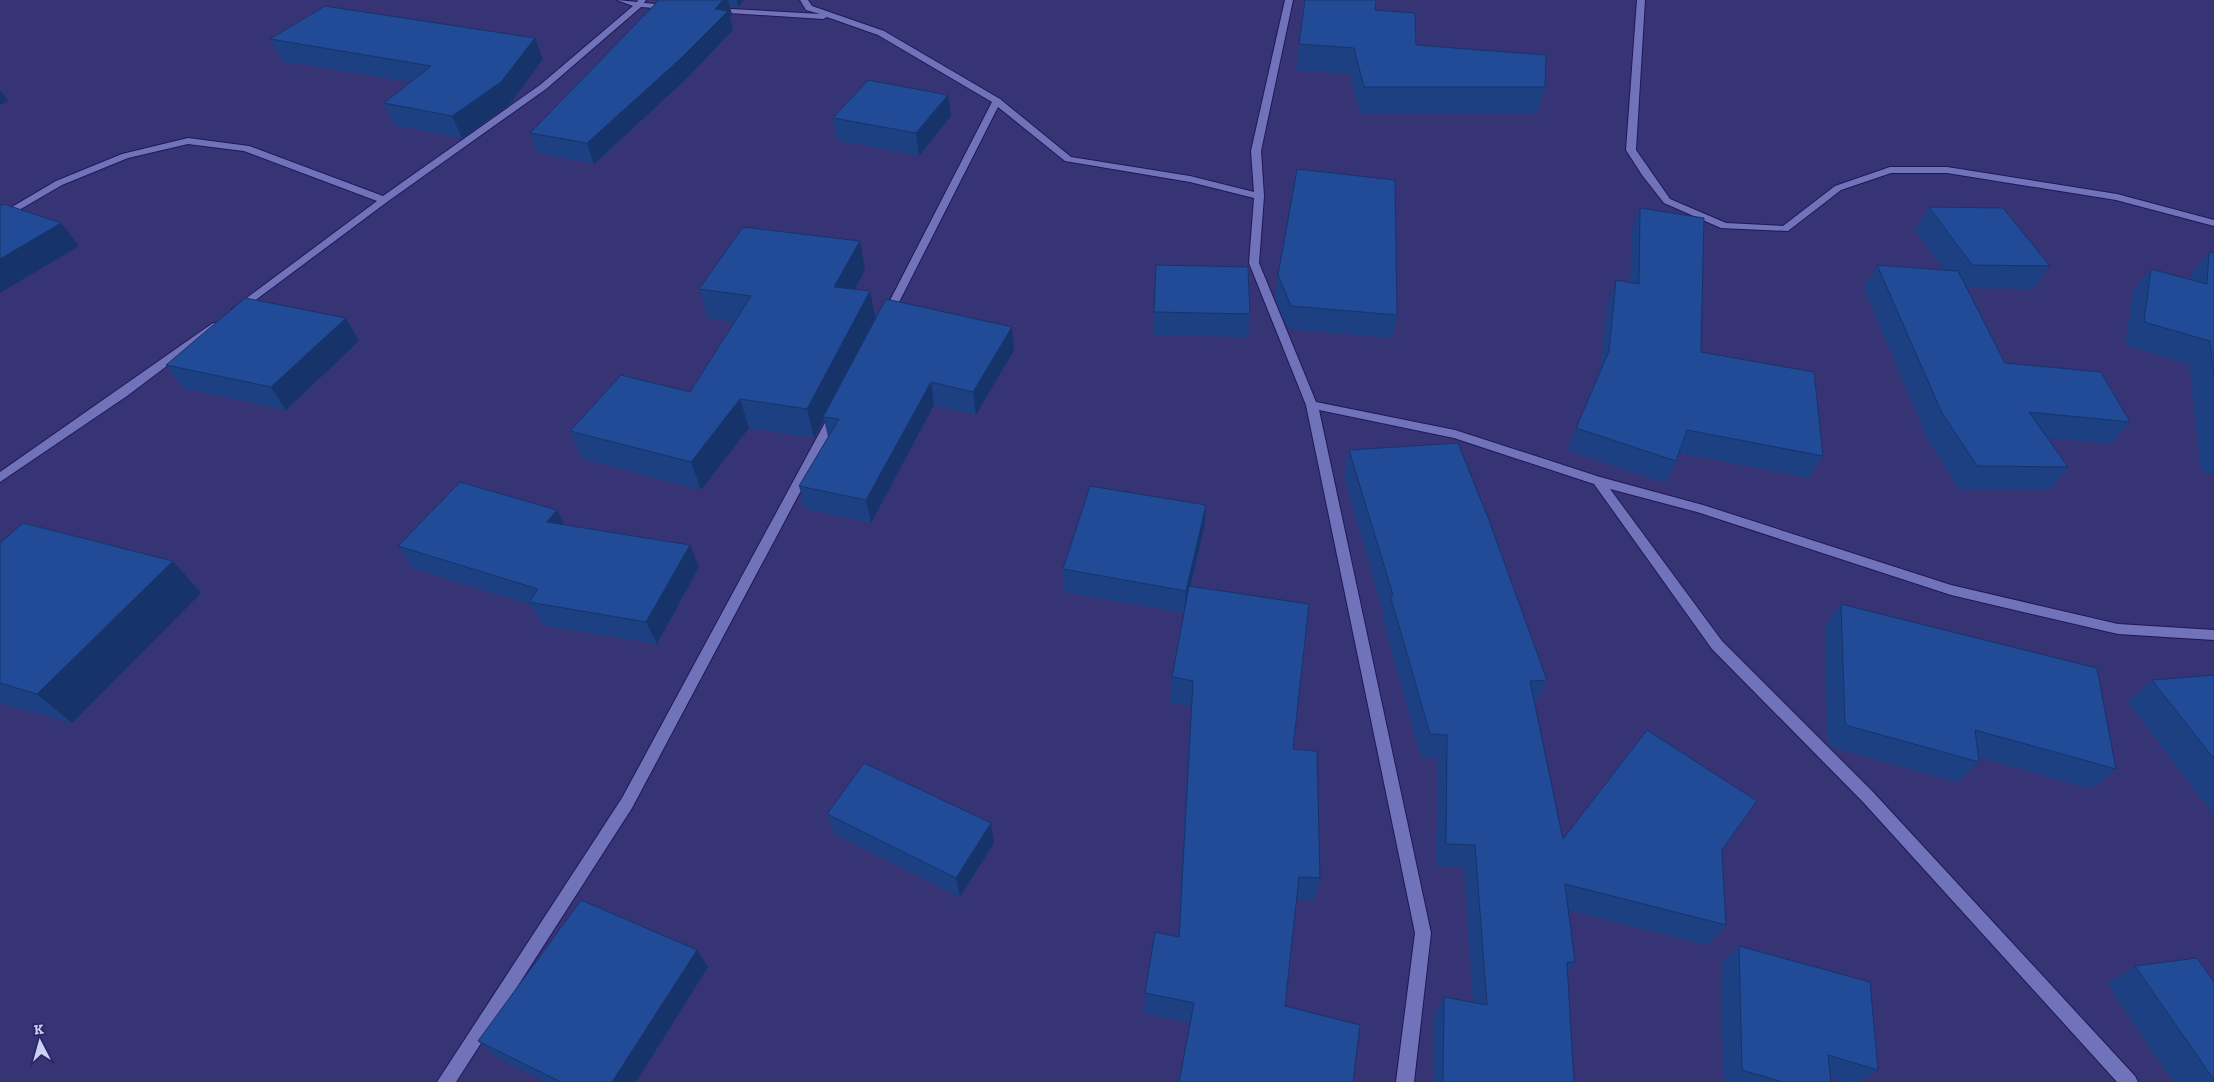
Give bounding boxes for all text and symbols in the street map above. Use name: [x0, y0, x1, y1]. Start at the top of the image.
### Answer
north arrow: [15, 1017, 65, 1067]
text: K: [33, 1021, 45, 1039]

